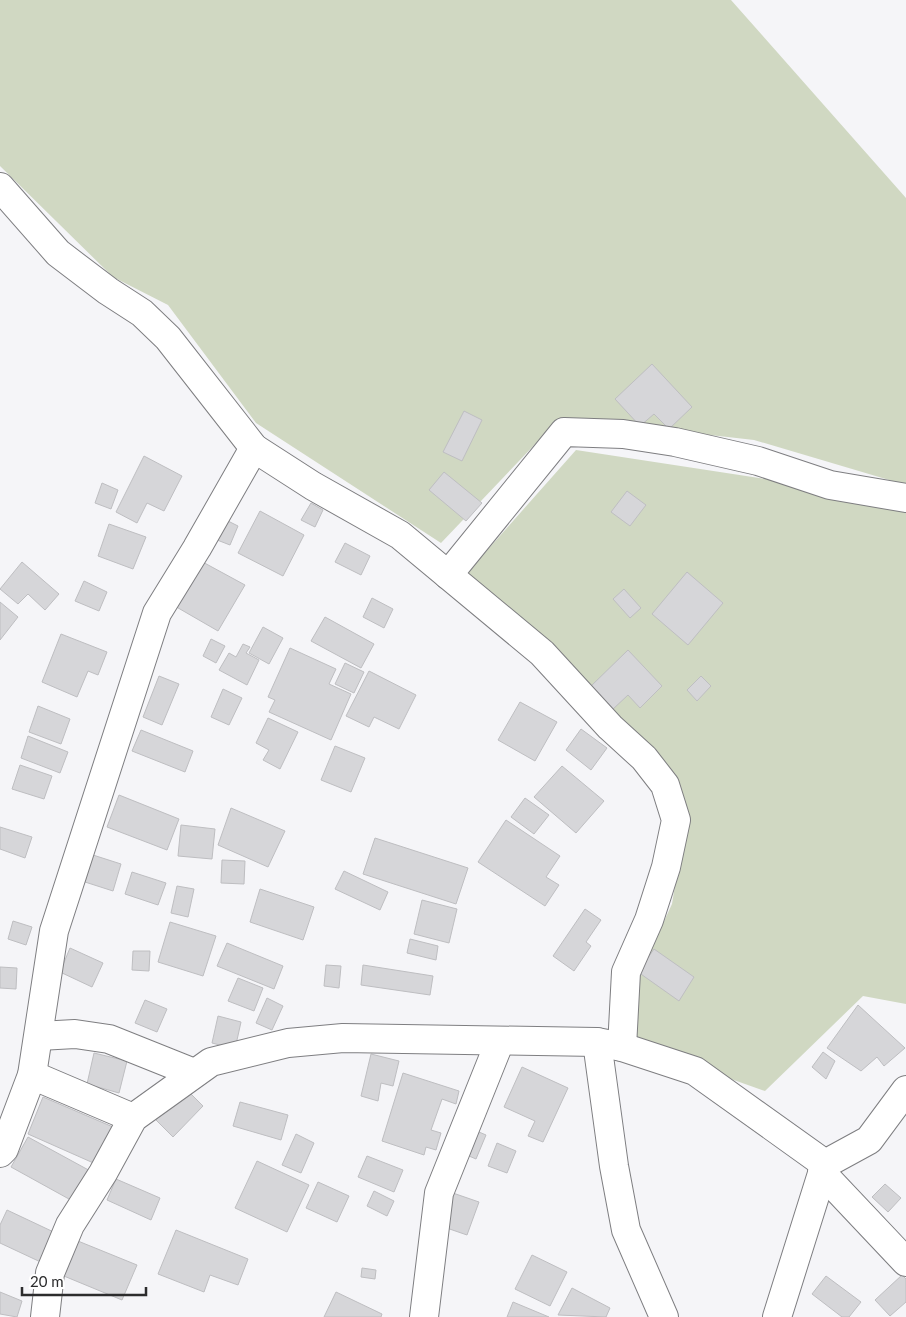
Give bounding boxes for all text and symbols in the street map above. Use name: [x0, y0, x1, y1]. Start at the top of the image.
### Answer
scale bar: [22, 1264, 146, 1296]
text: 20 m: [30, 1272, 64, 1290]

